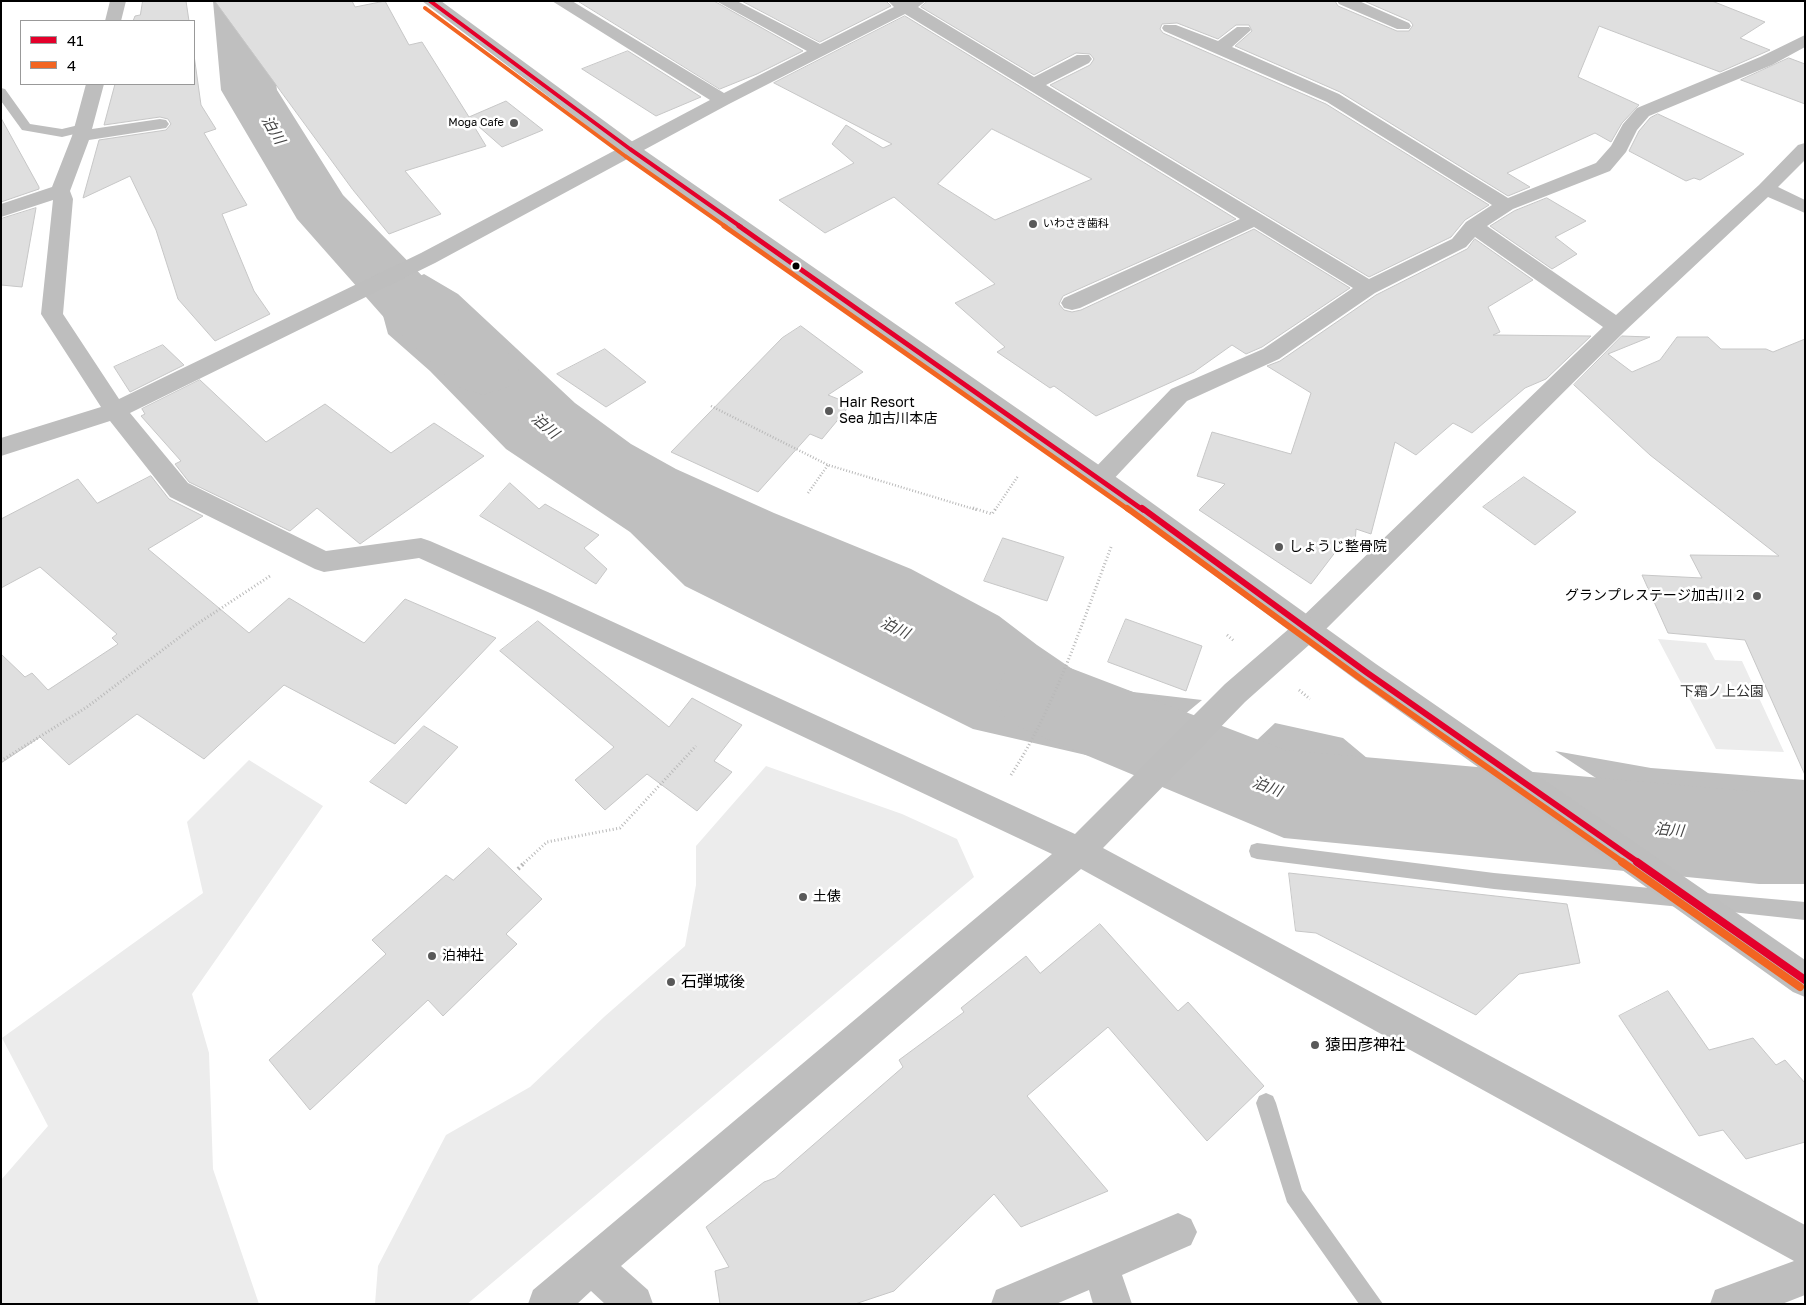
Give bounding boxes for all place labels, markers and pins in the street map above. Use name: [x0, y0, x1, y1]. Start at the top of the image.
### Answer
place label: Moga Cafe: [448, 116, 504, 130]
marker: Moga Cafe: [508, 117, 520, 129]
place label: いわさき歯科: [1043, 217, 1109, 231]
marker: いわさき歯科: [1027, 218, 1039, 230]
unlabelled marker: [791, 261, 801, 271]
place label: Hair Resort Sea 加古川本店: [839, 395, 937, 428]
marker: Hair Resort Sea 加古川本店: [823, 405, 835, 417]
place label: しょうじ整骨院: [1289, 539, 1387, 555]
marker: しょうじ整骨院: [1273, 541, 1285, 553]
place label: グランプレステージ加古川２: [1565, 588, 1747, 604]
marker: グランプレステージ加古川２: [1751, 590, 1763, 602]
place label: 土俵: [813, 889, 841, 905]
marker: 土俵: [797, 891, 809, 903]
place label: 泊神社: [442, 948, 484, 964]
marker: 泊神社: [426, 950, 438, 962]
place label: 石弾城後: [681, 972, 745, 992]
marker: 石弾城後: [665, 976, 677, 988]
place label: 猿田彦神社: [1325, 1035, 1405, 1055]
marker: 猿田彦神社: [1309, 1039, 1321, 1051]

